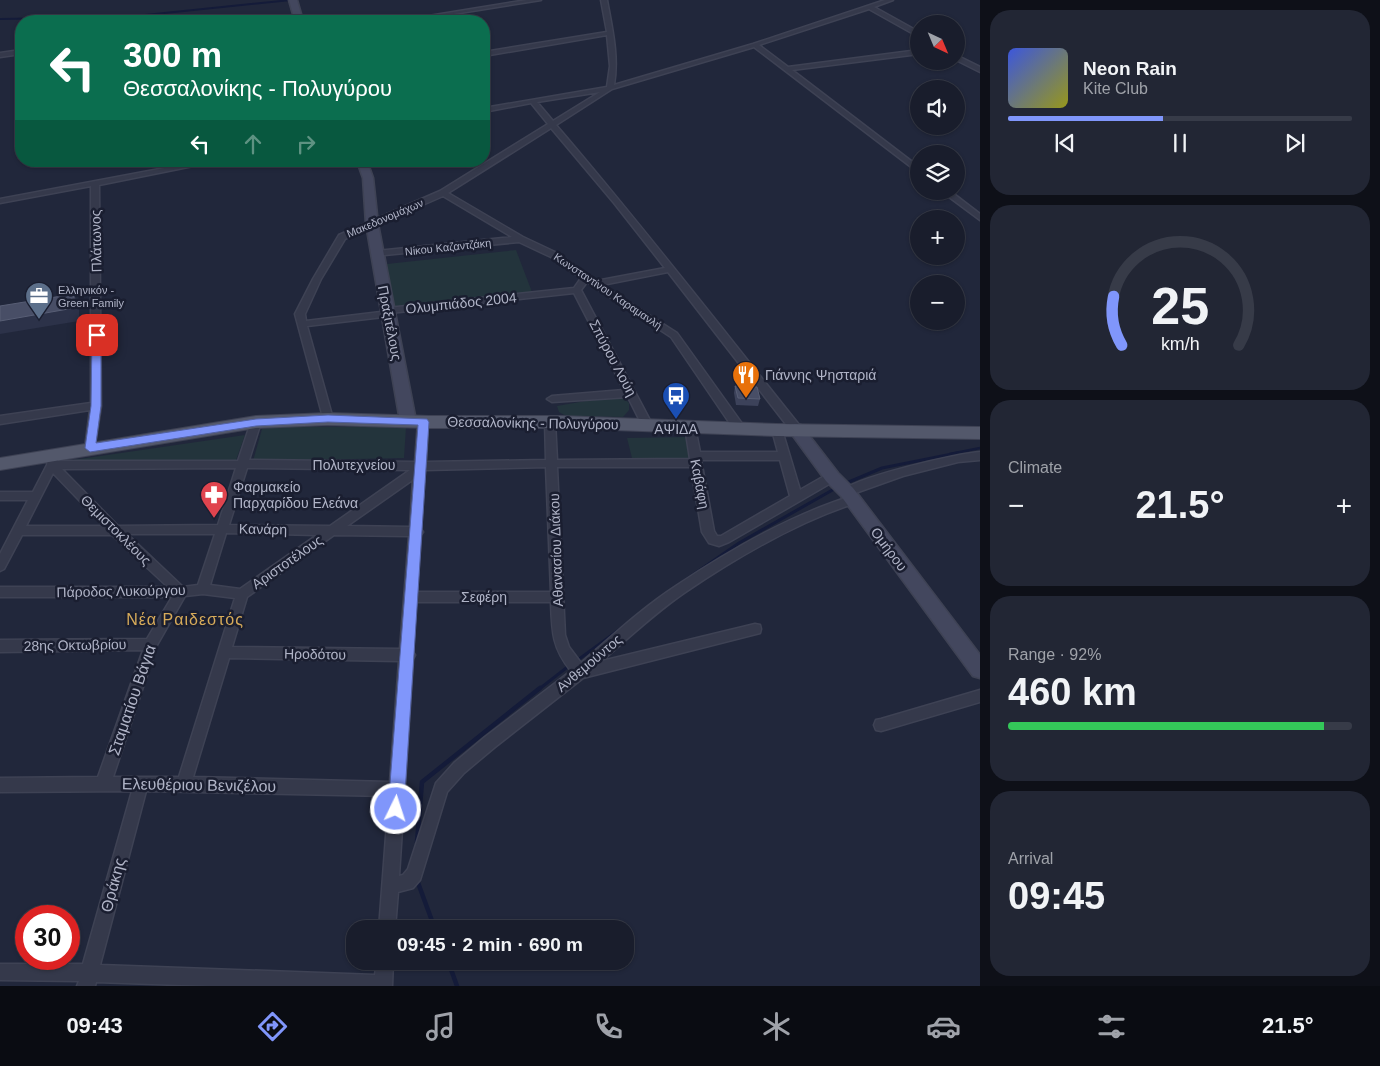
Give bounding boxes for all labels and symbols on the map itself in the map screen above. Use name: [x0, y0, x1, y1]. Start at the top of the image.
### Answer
north arrow: [910, 15, 965, 70]
street label: Μακεδονομάχων: [345, 196, 426, 240]
street label: Πλάτωνος: [87, 209, 105, 273]
street label: Νίκου Καζαντζάκη: [404, 236, 492, 258]
street label: Κωνσταντίνου Καραμανλή: [552, 250, 664, 332]
office icon: Ελληνικόν - Green Family: [24, 281, 54, 320]
place label: Ελληνικόν - Green Family: [58, 284, 125, 309]
street label: Πραξιτέλους: [375, 284, 405, 362]
street label: Ολυμπιάδος 2004: [405, 289, 517, 317]
pin: [76, 314, 118, 356]
street label: Σπύρου Λούη: [586, 317, 640, 399]
restaurant icon: Γιάννης Ψησταριά: [731, 360, 761, 399]
place label: Γιάννης Ψησταριά: [765, 367, 876, 383]
bus stop icon: ΑΨΙΔΑ: [661, 381, 691, 420]
street label: Θεσσαλονίκης - Πολυγύρου: [447, 414, 619, 432]
place label: ΑΨΙΔΑ: [654, 421, 698, 437]
street label: Πολυτεχνείου: [313, 457, 395, 473]
street label: Καβάφη: [687, 458, 713, 510]
place label: Φαρμακείο Παρχαρίδου Ελεάνα: [233, 479, 358, 511]
pharmacy icon: Φαρμακείο Παρχαρίδου Ελεάνα: [199, 480, 229, 519]
street label: Θεμιστοκλέους: [78, 492, 155, 569]
street label: Αθανασίου Διάκου: [546, 493, 566, 607]
street label: Κανάρη: [239, 521, 287, 537]
street label: Ομήρου: [868, 524, 910, 574]
street label: Αριστοτέλους: [249, 532, 326, 592]
street label: Πάροδος Λυκούργου: [56, 582, 186, 600]
street label: Σεφέρη: [461, 589, 507, 605]
district label: Νέα Ραιδεστός: [126, 611, 244, 628]
street label: Ανθεμούντος: [553, 631, 625, 695]
street label: 28ης Οκτωβρίου: [24, 636, 126, 654]
street label: Σταματίου Βάγια: [105, 643, 159, 757]
street label: Ηροδότου: [284, 645, 346, 663]
street label: Ελευθέριου Βενιζέλου: [122, 775, 276, 796]
position arrow: [369, 782, 421, 834]
street label: Θράκης: [98, 856, 128, 914]
speed limit sign: 30: [15, 905, 80, 970]

